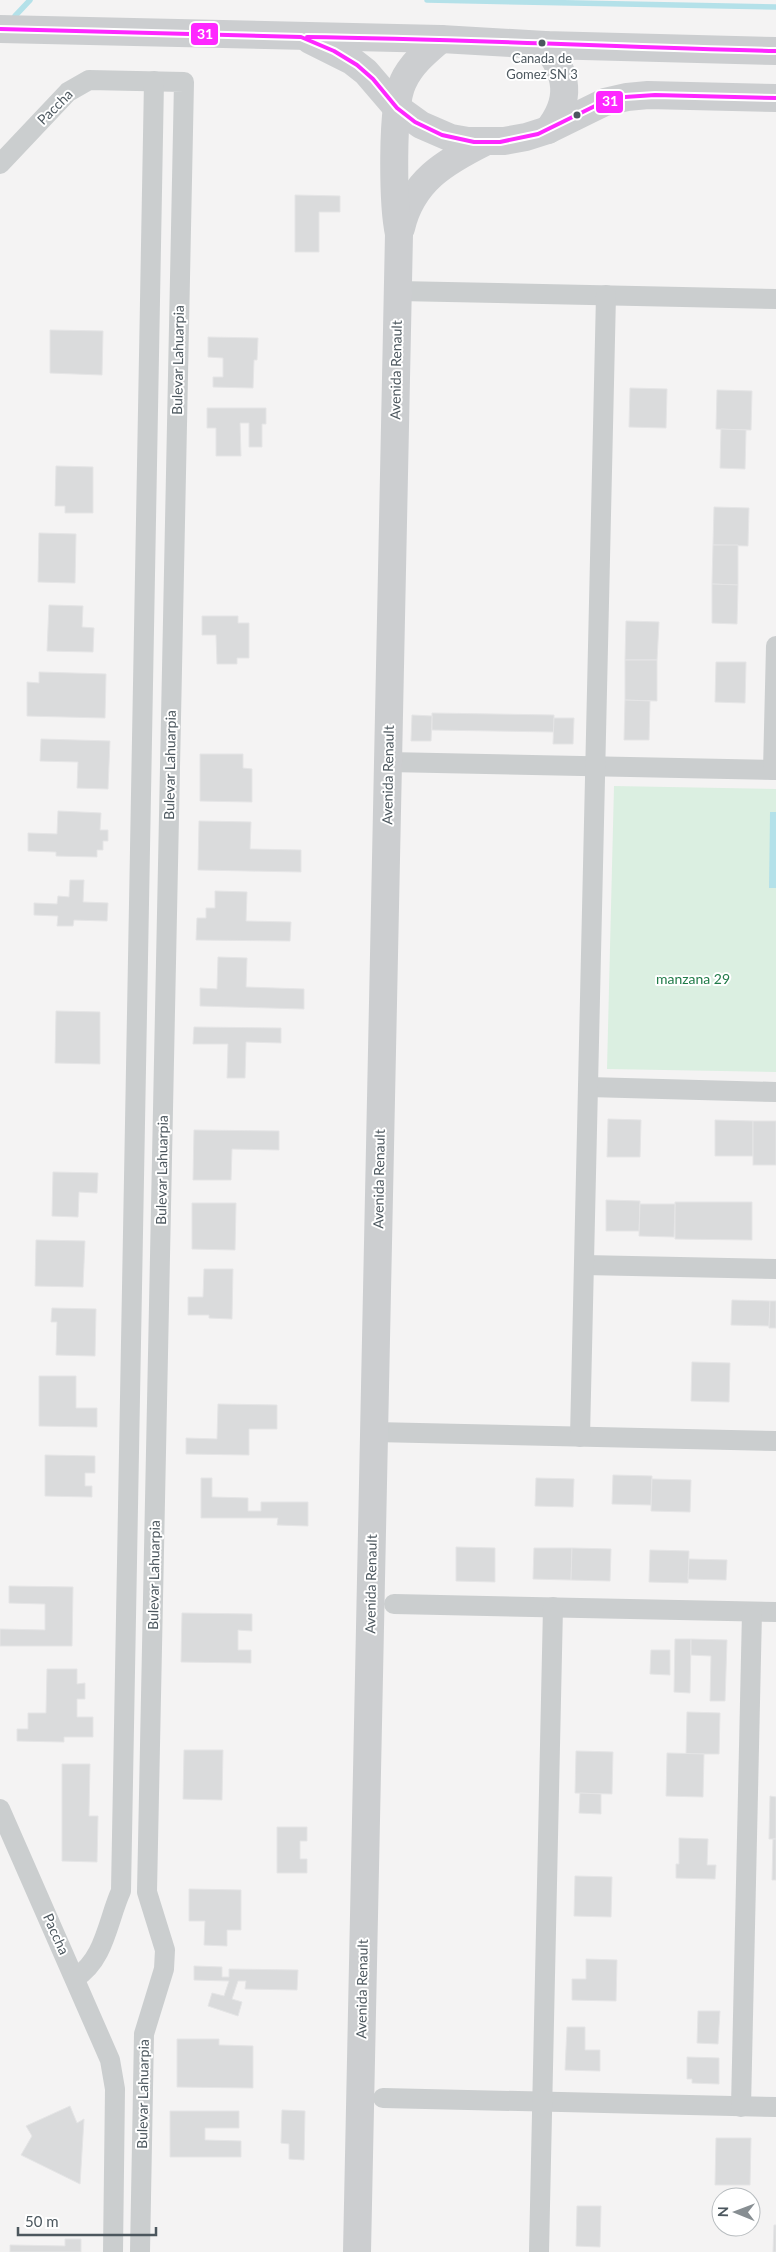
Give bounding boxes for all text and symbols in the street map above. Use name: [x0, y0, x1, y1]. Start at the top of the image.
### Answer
line badge: 31: [190, 22, 219, 46]
text: 31: [197, 25, 213, 42]
marker: Canada de Gomez SN 3: [537, 38, 547, 48]
place label: Canada de Gomez SN 3: [506, 50, 578, 82]
street label: Paccha: [33, 85, 76, 128]
line badge: 31: [595, 90, 624, 114]
text: 31: [602, 92, 618, 109]
unlabelled marker: [572, 110, 582, 120]
street label: Bulevar Lahuarpia: [168, 305, 187, 415]
street label: Avenida Renault: [386, 320, 405, 420]
street label: Bulevar Lahuarpia: [160, 710, 179, 820]
street label: Avenida Renault: [378, 725, 397, 825]
park label: manzana 29: [656, 970, 730, 987]
street label: Bulevar Lahuarpia: [152, 1115, 171, 1225]
street label: Avenida Renault: [369, 1129, 388, 1229]
street label: Bulevar Lahuarpia: [144, 1520, 163, 1630]
street label: Avenida Renault: [361, 1534, 380, 1634]
street label: Paccha: [40, 1911, 73, 1957]
street label: Avenida Renault: [352, 1939, 371, 2039]
street label: Bulevar Lahuarpia: [133, 2039, 152, 2149]
north arrow: [711, 2187, 761, 2237]
scale bar: [18, 2204, 155, 2236]
text: N: [714, 2206, 731, 2217]
text: 50 m: [25, 2212, 59, 2230]

